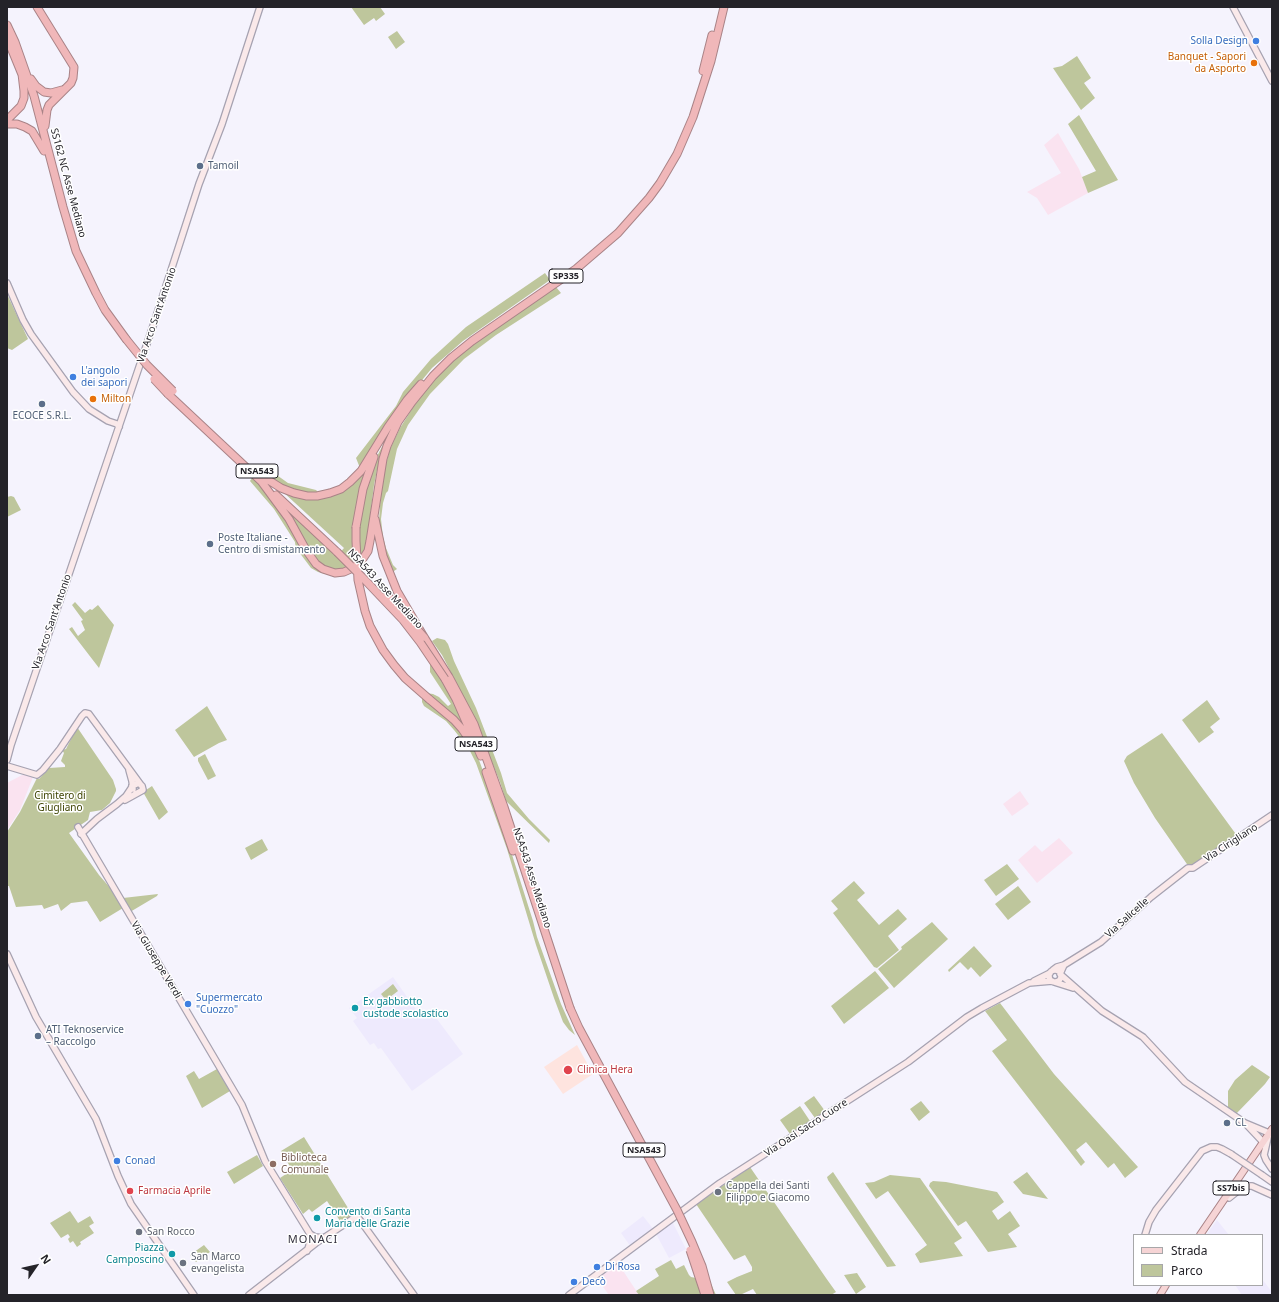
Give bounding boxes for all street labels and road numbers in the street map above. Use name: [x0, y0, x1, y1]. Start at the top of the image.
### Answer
street label: SS162 NC Asse Mediano: [48, 127, 88, 239]
street label: Via Arco Sant'Antonio: [135, 266, 179, 364]
road number: SP335: [549, 269, 583, 283]
road number: NSA543: [236, 464, 278, 478]
street label: NSA543 Asse Mediano: [345, 547, 425, 631]
street label: Via Arco Sant'Antonio: [30, 573, 74, 671]
road number: NSA543: [455, 737, 497, 751]
street label: Via Cirigliano: [1202, 821, 1260, 865]
street label: NSA543 Asse Mediano: [510, 826, 554, 930]
street label: Via Salicelle: [1103, 895, 1151, 941]
street label: Via Giuseppe Verdi: [128, 919, 184, 1001]
street label: Via Oasi Sacro Cuore: [762, 1097, 850, 1159]
road number: NSA543: [623, 1143, 665, 1157]
road number: SS7bis: [1213, 1181, 1249, 1195]

